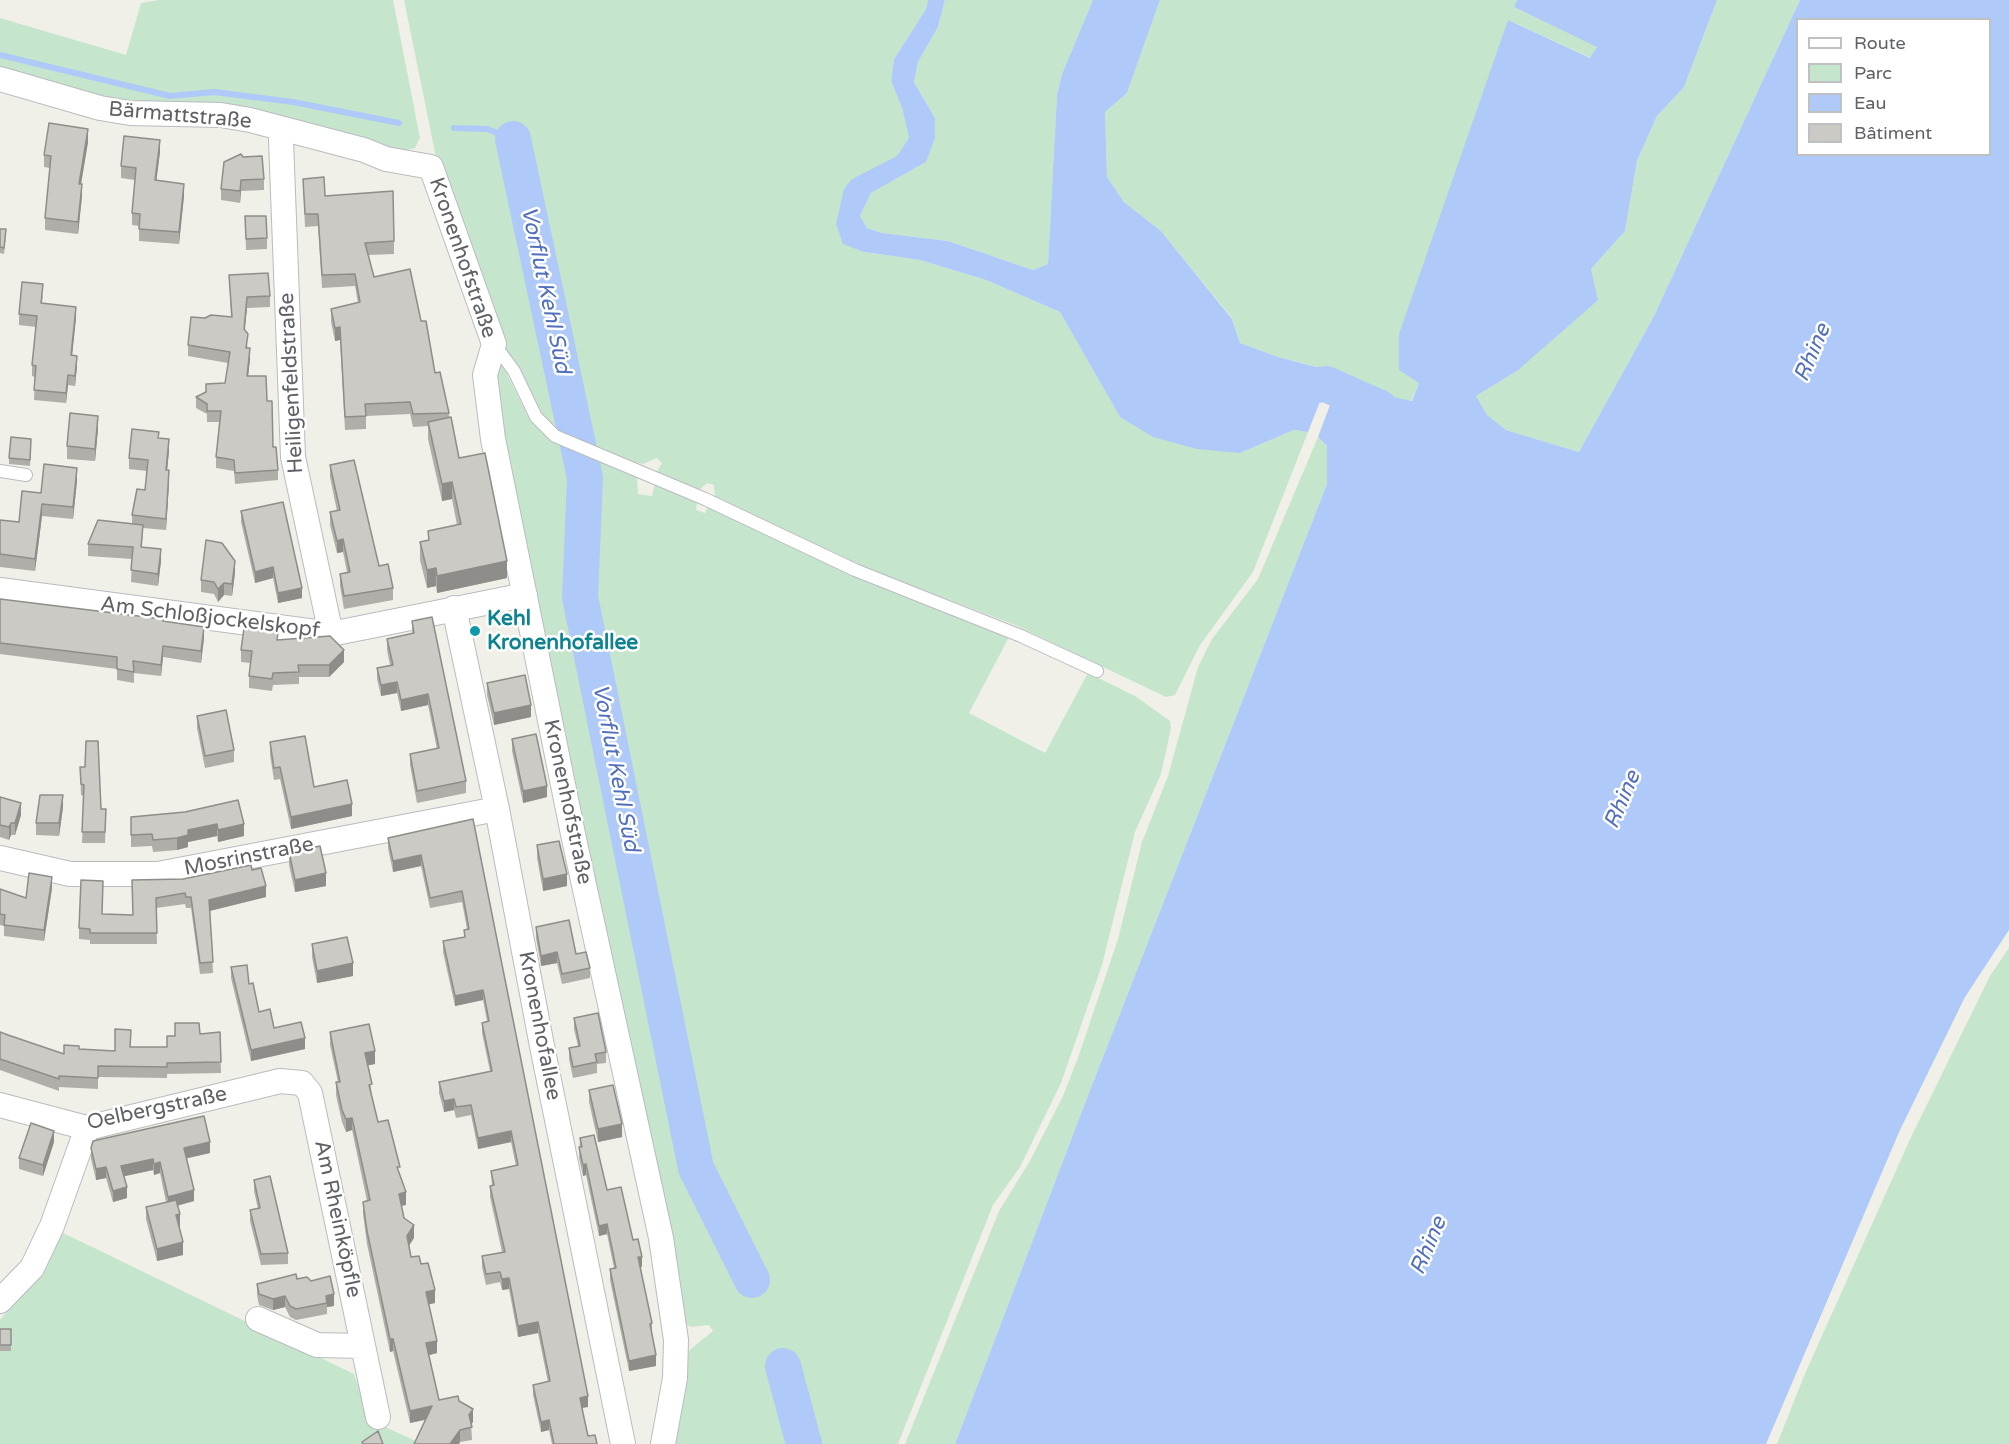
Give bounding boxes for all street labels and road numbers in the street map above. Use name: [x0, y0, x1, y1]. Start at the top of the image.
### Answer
street label: Bärmattstraße: [107, 97, 253, 135]
street label: Kronenhofstraße: [423, 174, 501, 342]
street label: Heiligenfeldstraße: [275, 292, 309, 474]
street label: Am Schloßjockelskopf: [99, 592, 321, 644]
street label: Kronenhofstraße: [537, 717, 597, 887]
street label: Mosrinstraße: [182, 832, 316, 882]
street label: Kronenhofallee: [512, 949, 566, 1103]
street label: Oelbergstraße: [85, 1082, 229, 1136]
street label: Am Rheinköpfle: [308, 1138, 366, 1300]

